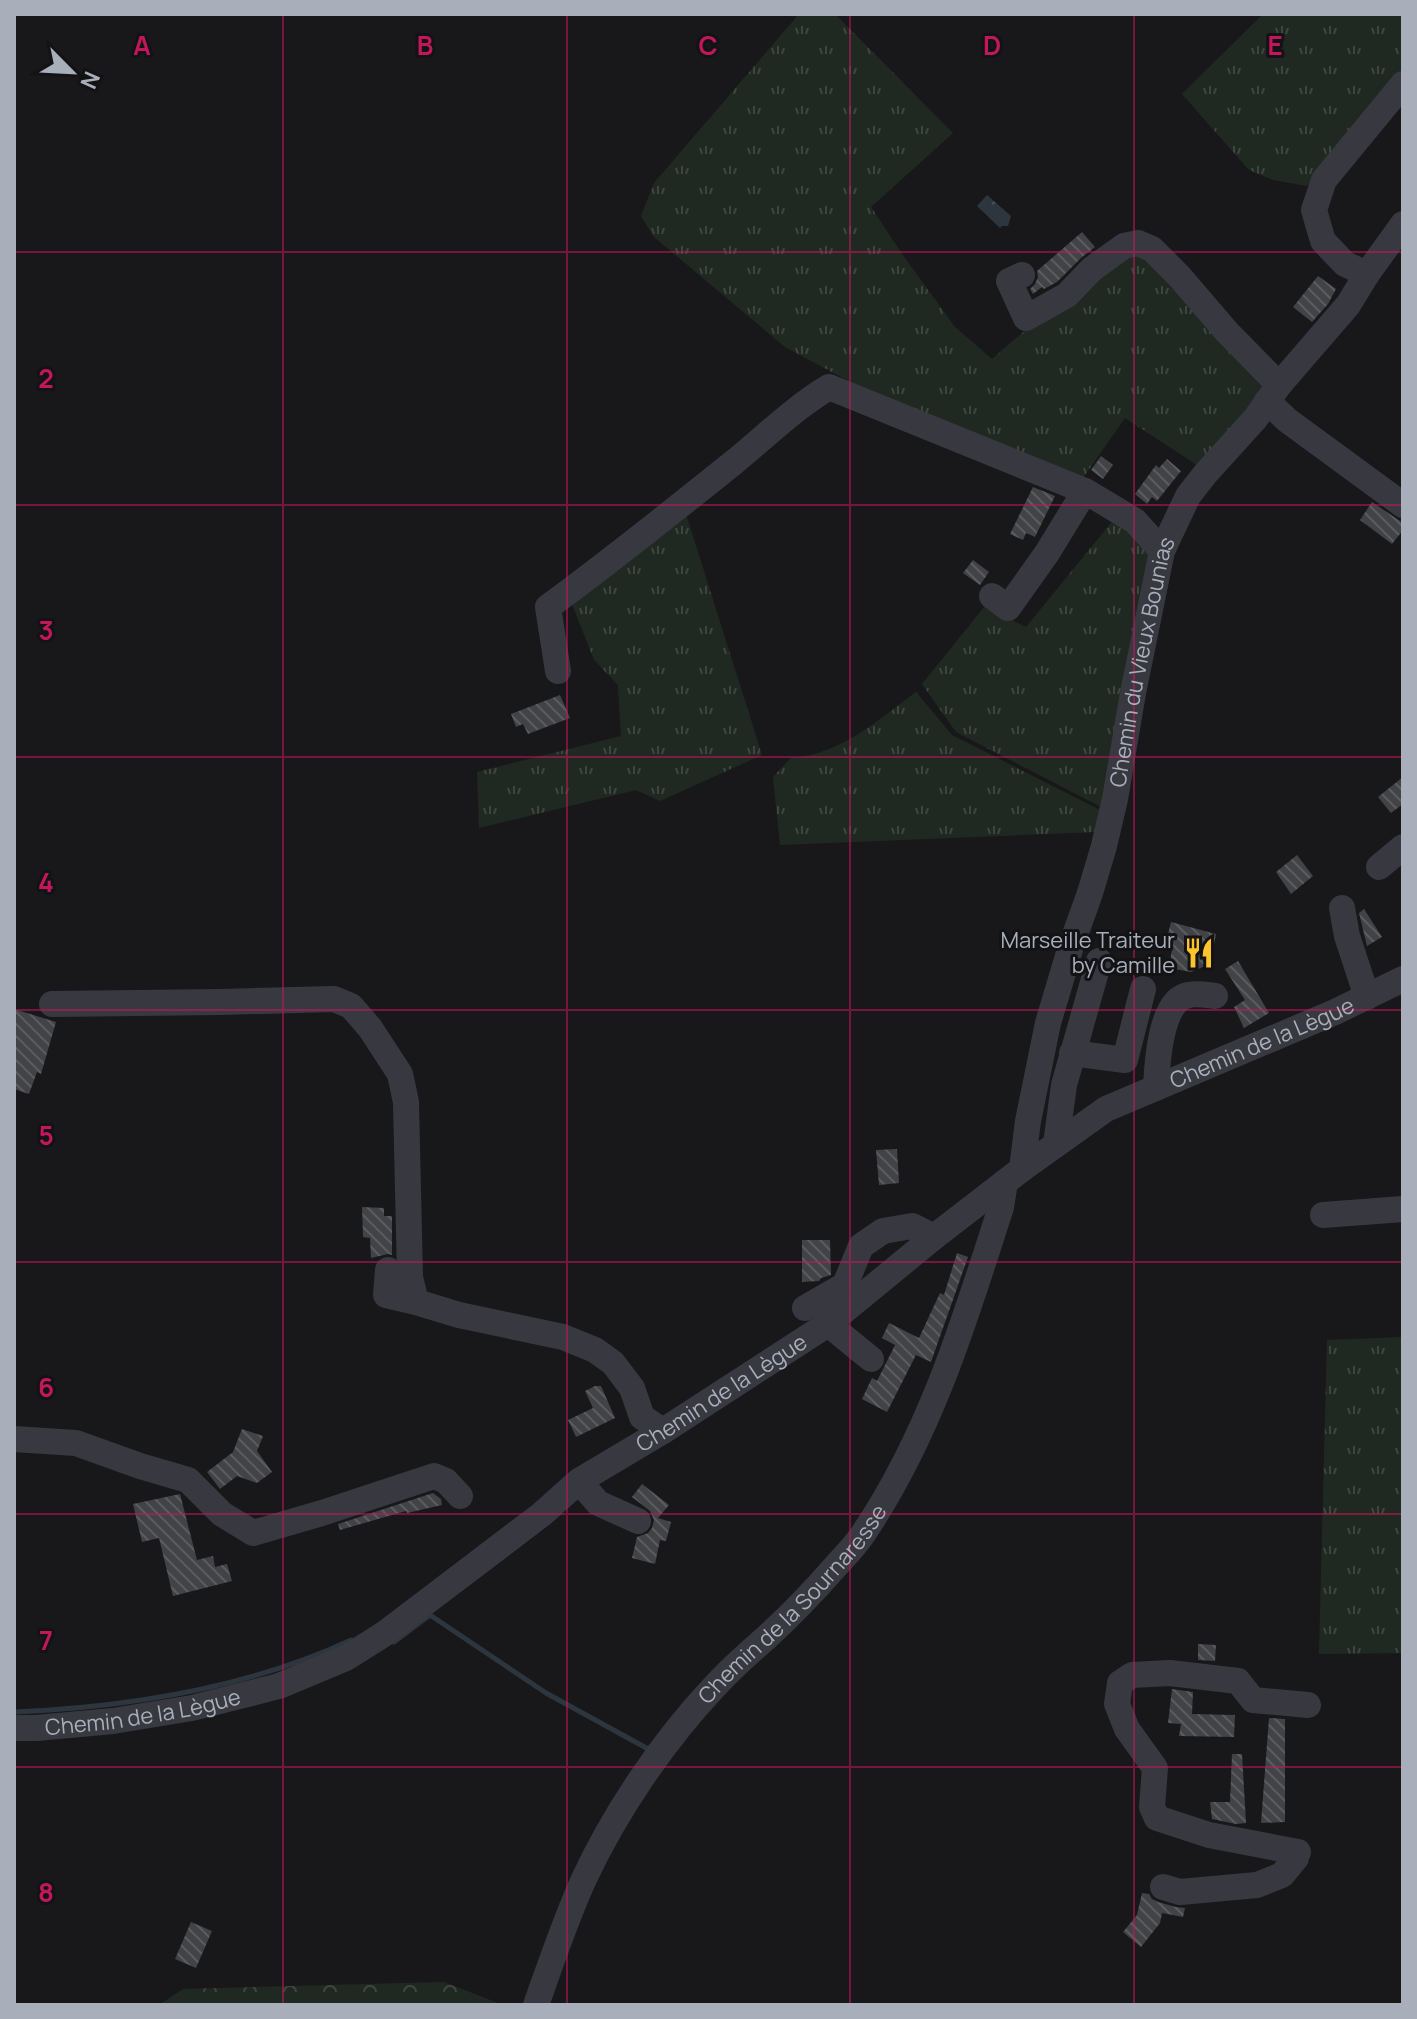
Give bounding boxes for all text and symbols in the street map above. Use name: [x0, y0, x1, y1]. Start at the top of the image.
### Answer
text: A: [133, 27, 151, 63]
text: B: [417, 27, 433, 63]
text: C: [698, 27, 718, 63]
text: D: [983, 27, 1001, 63]
text: E: [1267, 27, 1283, 63]
north arrow: [32, 32, 112, 112]
text: N: [73, 67, 107, 93]
text: 2: [38, 360, 54, 396]
street label: Chemin du Vieux Bounias: [1102, 531, 1182, 789]
text: 3: [38, 612, 54, 648]
text: 4: [38, 864, 54, 900]
place label: Marseille Traiteur by Camille: [1001, 925, 1175, 980]
restaurant icon: Marseille Traiteur by Camille: [1182, 936, 1216, 970]
street label: Chemin de la Lègue: [1165, 990, 1359, 1095]
text: 5: [38, 1117, 54, 1153]
street label: Chemin de la Lègue: [630, 1327, 813, 1459]
text: 6: [38, 1369, 54, 1405]
street label: Chemin de la Sournaresse: [691, 1499, 893, 1710]
text: 7: [39, 1622, 53, 1658]
street label: Chemin de la Lègue: [44, 1681, 244, 1742]
text: 8: [38, 1874, 54, 1910]

